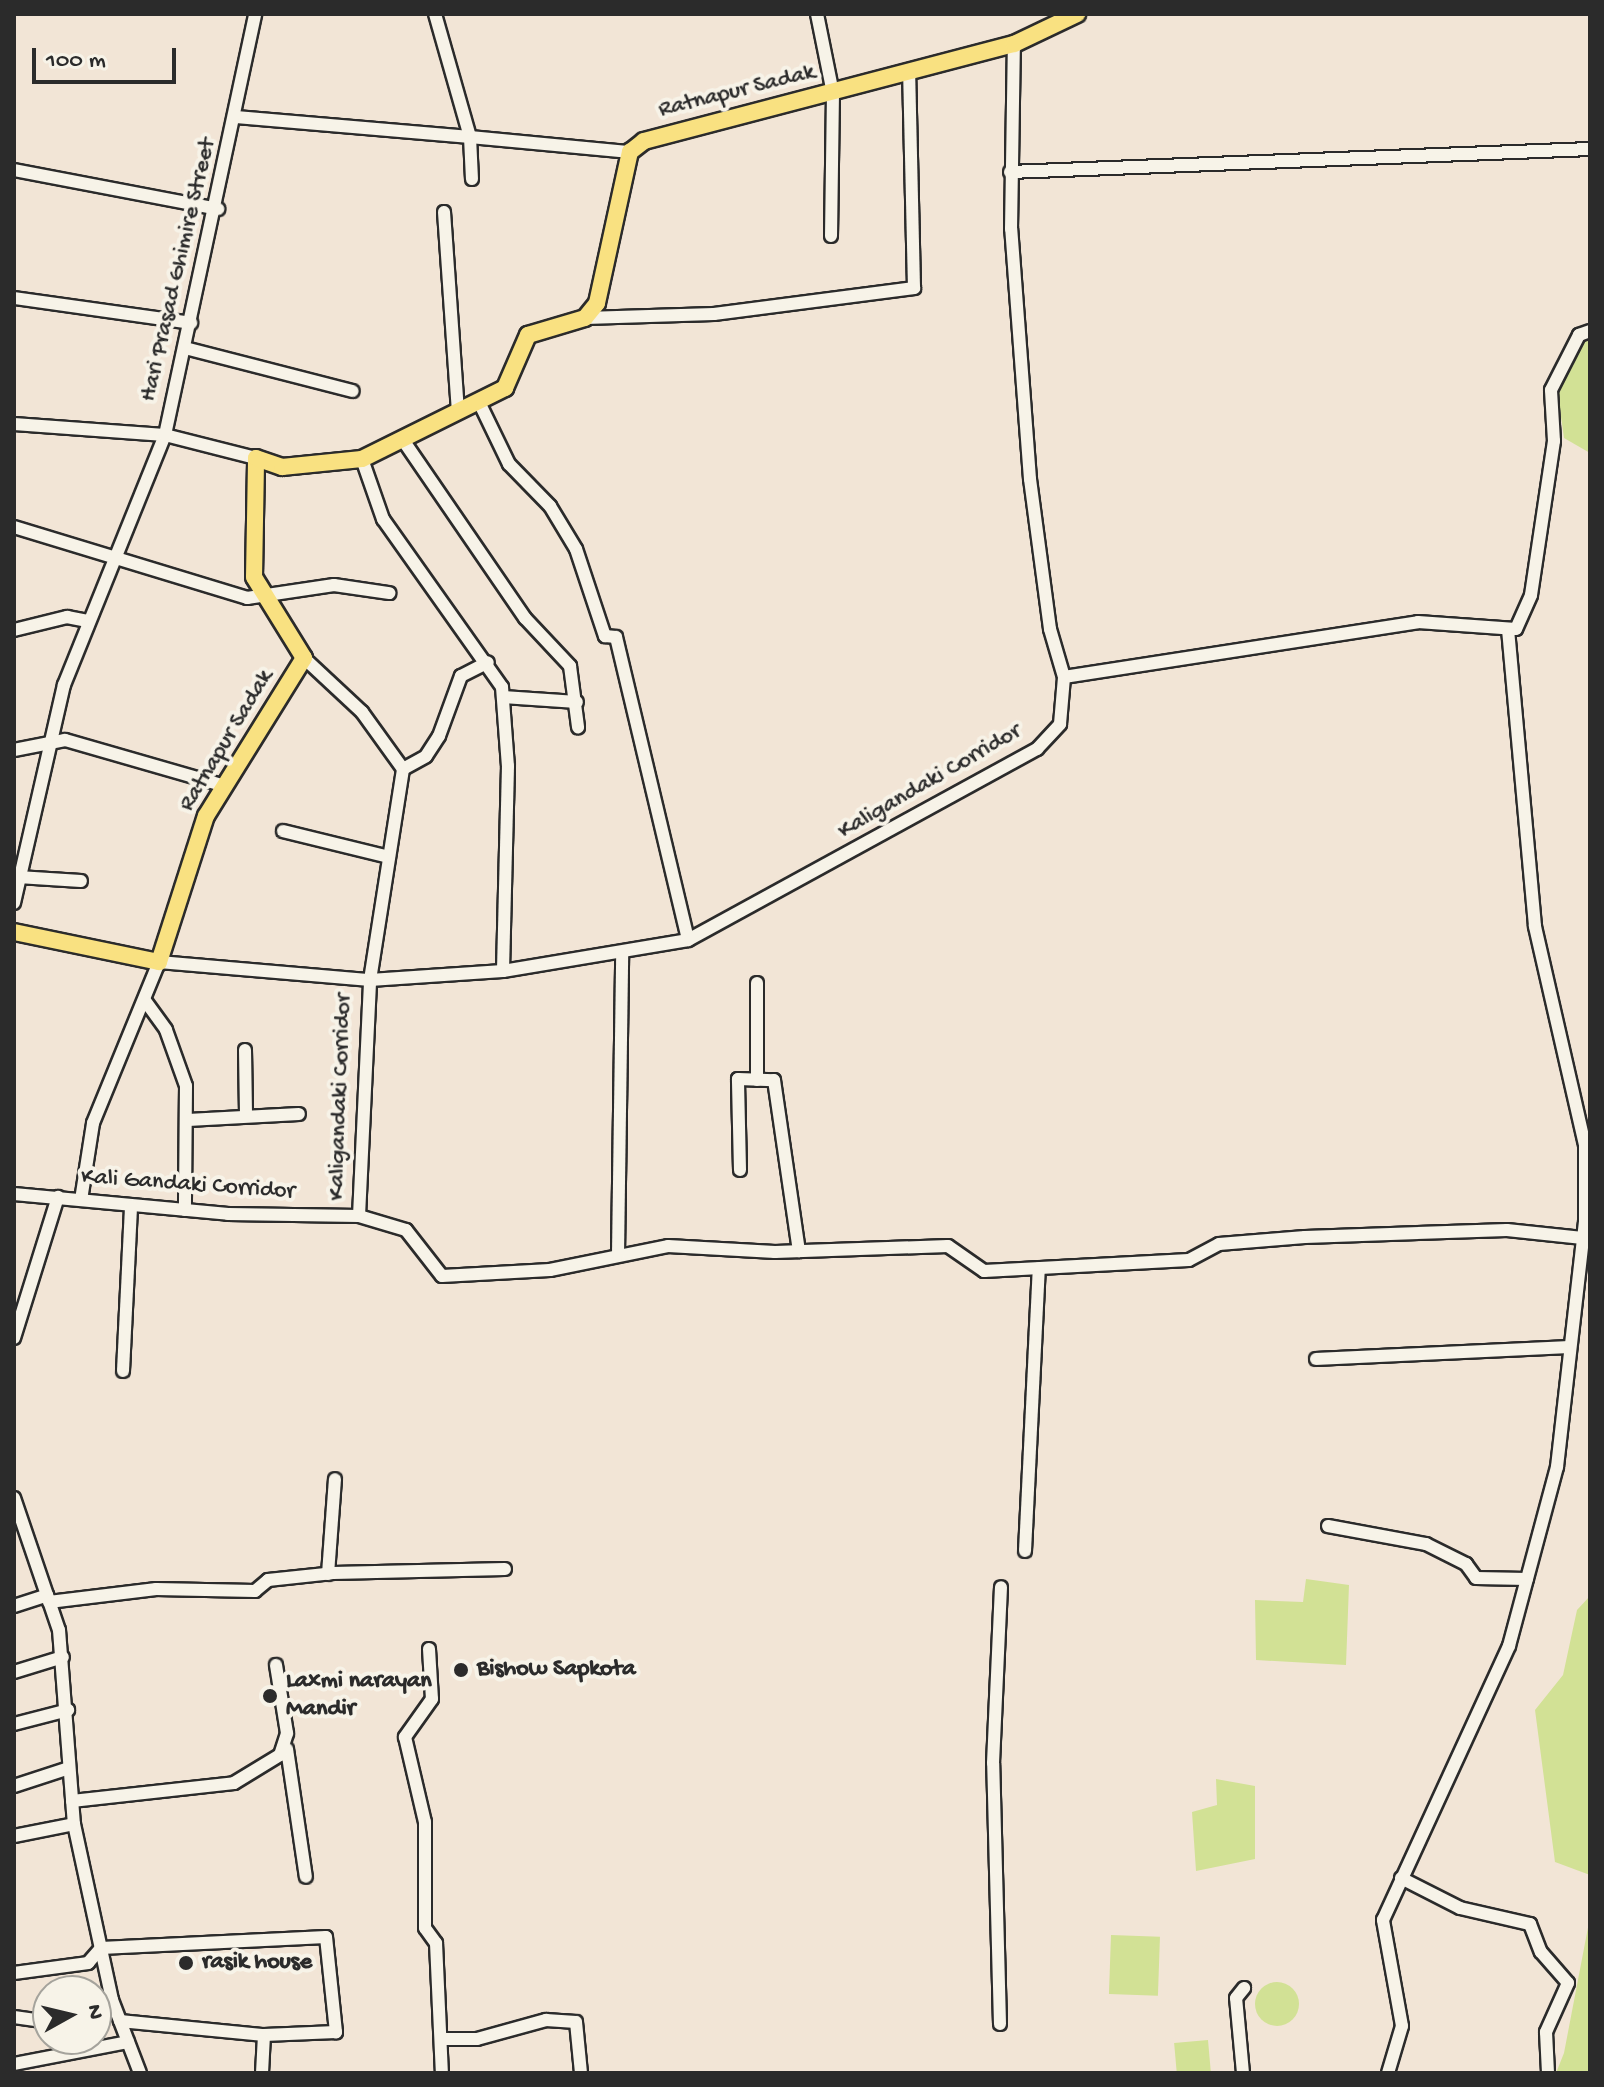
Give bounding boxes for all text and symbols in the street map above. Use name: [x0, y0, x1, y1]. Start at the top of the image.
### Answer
scale bar: [36, 32, 180, 82]
text: 100 m: [46, 47, 106, 76]
street label: Ratnapur Sadak: [656, 59, 818, 125]
street label: Hari Prasad Ghimire Street: [135, 136, 223, 404]
street label: Ratnapur Sadak: [173, 665, 281, 817]
street label: Kaligandaki Corridor: [833, 718, 1027, 846]
street label: Kaligandaki Corridor: [323, 993, 359, 1201]
street label: Kali Gandaki Corridor: [80, 1163, 296, 1207]
place label: Bishow Sapkota: [477, 1656, 635, 1684]
marker: Bishow Sapkota: [452, 1661, 470, 1679]
place label: Laxmi narayan Mandir: [286, 1668, 432, 1724]
marker: Laxmi narayan Mandir: [261, 1687, 279, 1705]
place label: rasik house: [202, 1949, 312, 1977]
marker: rasik house: [177, 1954, 195, 1972]
north arrow: [32, 1975, 112, 2055]
text: N: [80, 2003, 108, 2021]

